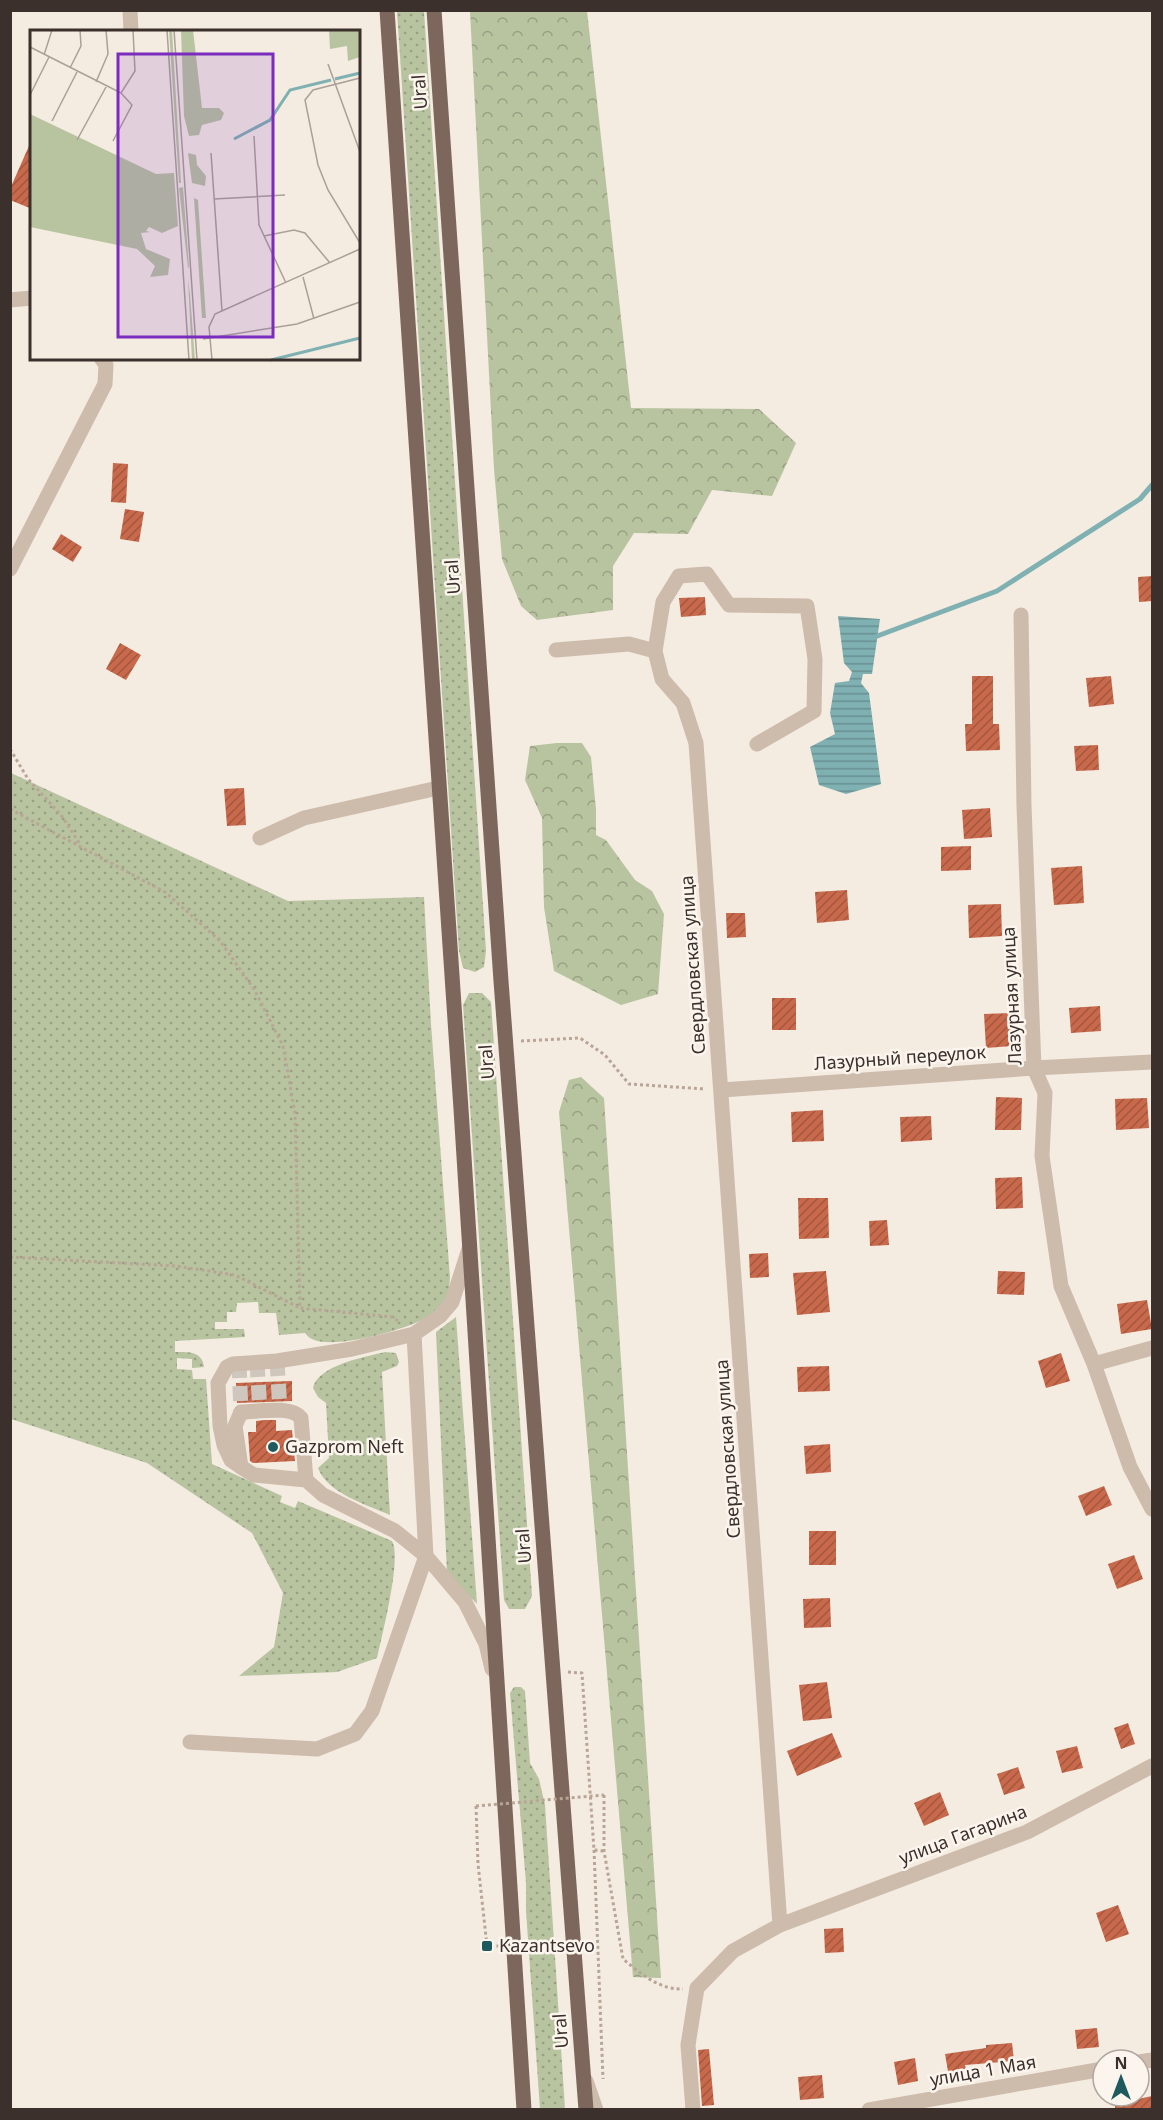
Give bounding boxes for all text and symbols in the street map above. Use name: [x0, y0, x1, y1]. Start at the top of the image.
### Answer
inset map: [30, 30, 360, 360]
street label: Ural: [406, 74, 432, 110]
street label: Ural: [439, 559, 465, 595]
street label: Свердловская улица: [674, 875, 710, 1055]
street label: Лазурная улица: [995, 926, 1027, 1066]
street label: Лазурный переулок: [813, 1039, 987, 1075]
street label: Ural: [473, 1044, 499, 1080]
street label: Свердловская улица: [709, 1359, 745, 1539]
place label: Gazprom Neft: [285, 1434, 404, 1458]
marker: Gazprom Neft: [266, 1440, 280, 1454]
street label: Ural: [510, 1528, 536, 1564]
street label: улица Гагарина: [895, 1799, 1030, 1870]
place label: Kazantsevo: [499, 1933, 595, 1957]
marker: Kazantsevo: [480, 1939, 494, 1953]
street label: Ural: [547, 2013, 573, 2049]
north arrow: [1091, 2048, 1151, 2108]
street label: улица 1 Мая: [928, 2049, 1038, 2091]
text: N: [1114, 2052, 1128, 2074]

